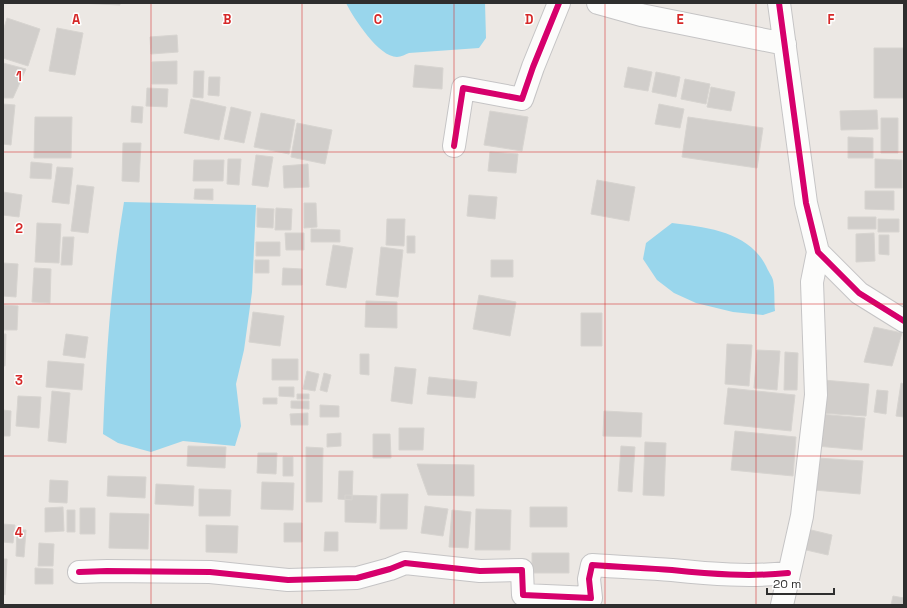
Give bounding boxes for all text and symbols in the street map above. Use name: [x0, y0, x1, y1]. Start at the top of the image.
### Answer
text: A: [72, 11, 81, 28]
text: B: [223, 11, 232, 28]
text: C: [374, 11, 382, 28]
text: D: [525, 11, 534, 28]
text: E: [676, 11, 684, 28]
text: F: [828, 11, 835, 28]
text: 1: [16, 68, 22, 85]
text: 2: [15, 220, 23, 237]
text: 3: [15, 372, 23, 389]
text: 4: [15, 524, 23, 541]
scale bar: [767, 570, 834, 596]
text: 20 m: [773, 576, 801, 592]

